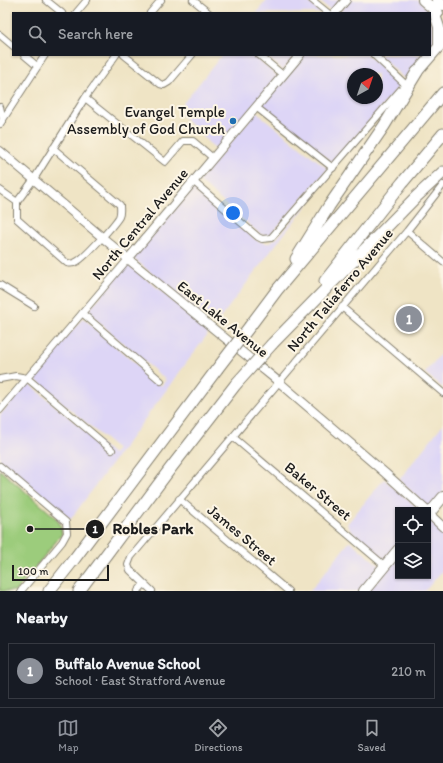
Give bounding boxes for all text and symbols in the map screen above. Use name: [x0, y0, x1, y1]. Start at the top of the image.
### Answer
search box: [12, 12, 431, 56]
icon: search: [26, 23, 48, 45]
text: Search here: [58, 25, 133, 43]
north arrow: [347, 68, 383, 104]
place label: Evangel Temple Assembly of God Church: [67, 103, 225, 138]
marker: Evangel Temple Assembly of God Church: [228, 116, 238, 126]
street label: North Central Avenue: [88, 164, 192, 284]
your location: [223, 203, 243, 223]
street label: North Taliaferro Avenue: [283, 225, 397, 355]
street label: East Lake Avenue: [174, 277, 272, 361]
pin: 1: [396, 304, 422, 334]
street label: Baker Street: [281, 458, 355, 524]
street label: James Street: [204, 501, 280, 569]
map controls: [395, 507, 431, 579]
button: locate: [395, 507, 431, 543]
callout: Robles Park: [85, 515, 201, 543]
text: Robles Park: [113, 519, 194, 538]
text: 1: [92, 522, 98, 536]
button: layers: [395, 543, 431, 579]
scale bar: [12, 563, 109, 582]
text: 100 m: [18, 565, 48, 578]
text: Nearby: [16, 607, 68, 627]
text: Buffalo Avenue School: [55, 655, 200, 673]
text: 1: [27, 664, 33, 679]
text: 210 m: [391, 664, 426, 679]
text: School · East Stratford Avenue: [55, 673, 225, 688]
tab: Map: [57, 717, 79, 754]
tab: Directions: [194, 717, 243, 754]
tab: Saved: [357, 717, 386, 754]

